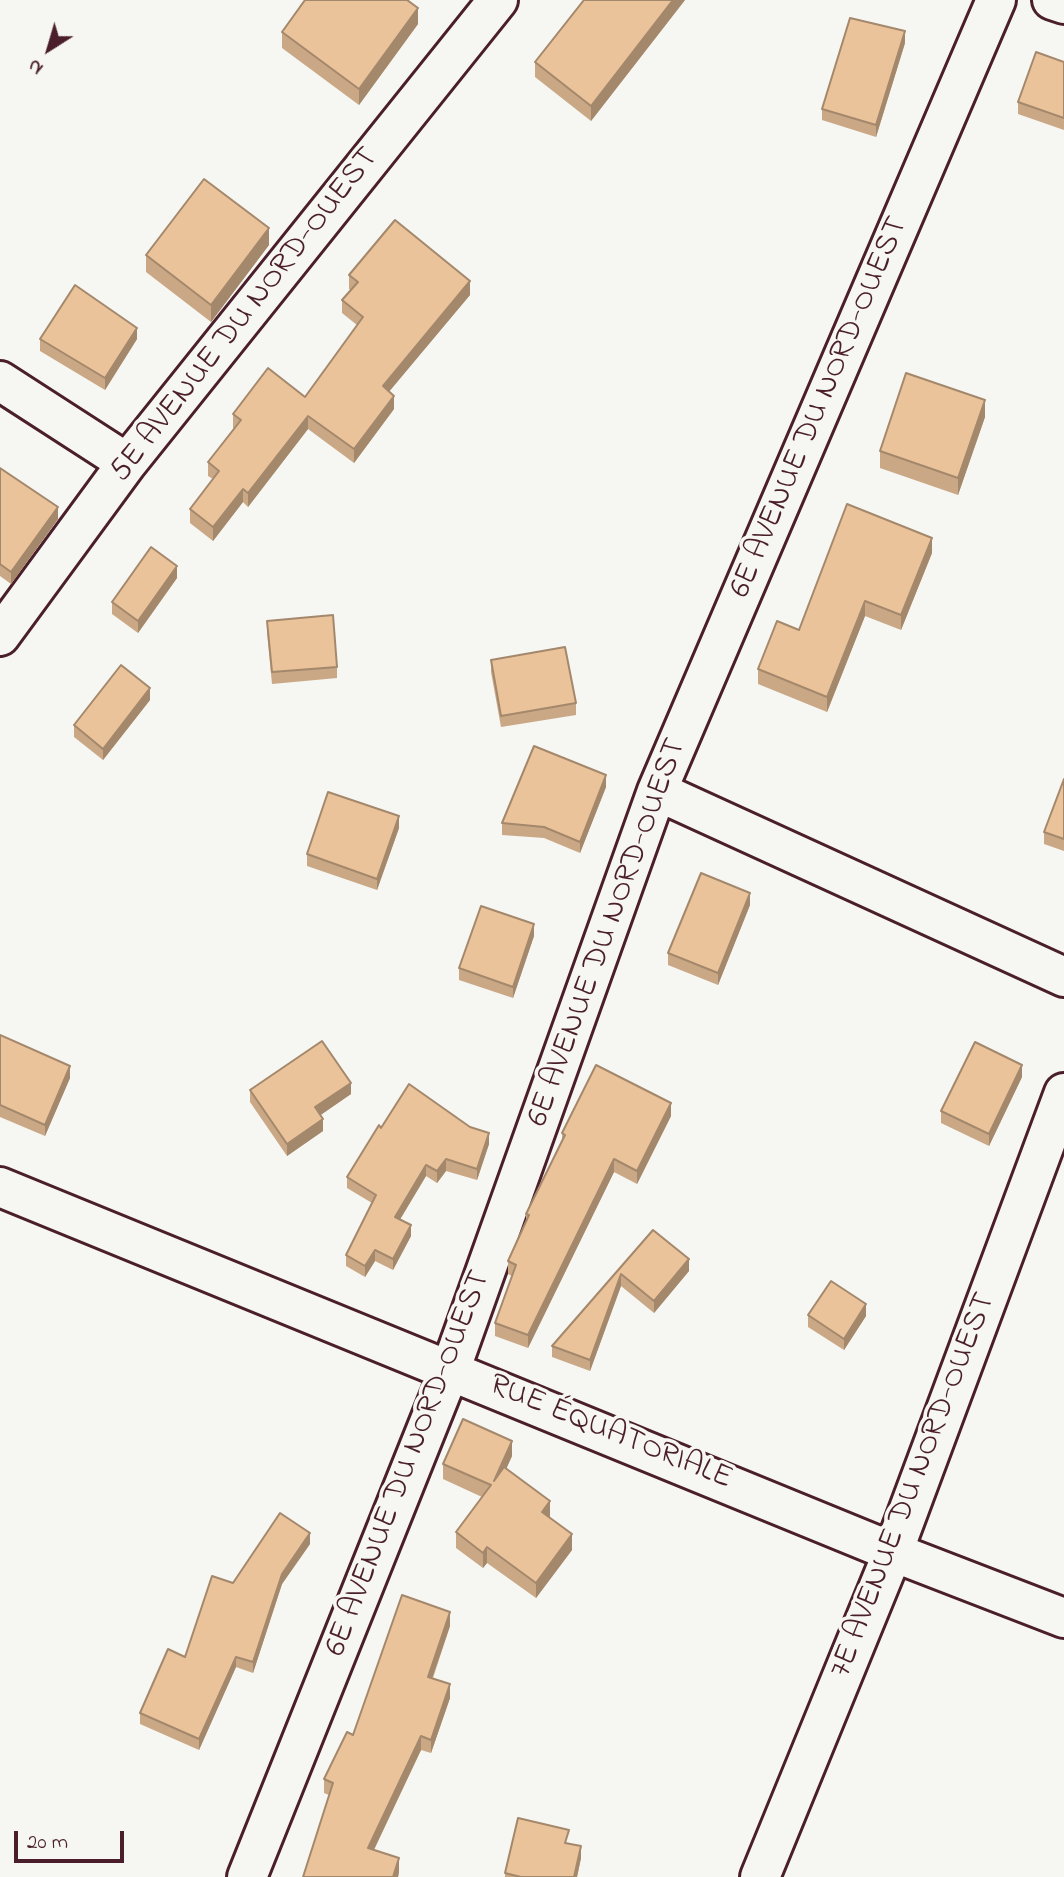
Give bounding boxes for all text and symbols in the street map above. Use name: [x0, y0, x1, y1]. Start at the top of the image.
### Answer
north arrow: [14, 14, 84, 84]
text: N: [23, 52, 49, 81]
street label: 5E AVENUE DU NORD-OUEST: [103, 141, 389, 491]
street label: 6E AVENUE DU NORD-OUEST: [723, 212, 919, 604]
street label: 6E AVENUE DU NORD-OUEST: [521, 734, 697, 1132]
street label: 6E AVENUE DU NORD-OUEST: [319, 1266, 501, 1662]
street label: 7E AVENUE DU NORD-OUEST: [824, 1288, 1006, 1684]
street label: RUE ÉQUATORIALE: [483, 1368, 737, 1500]
scale bar: [18, 1818, 128, 1862]
text: 20 m: [27, 1828, 68, 1858]

